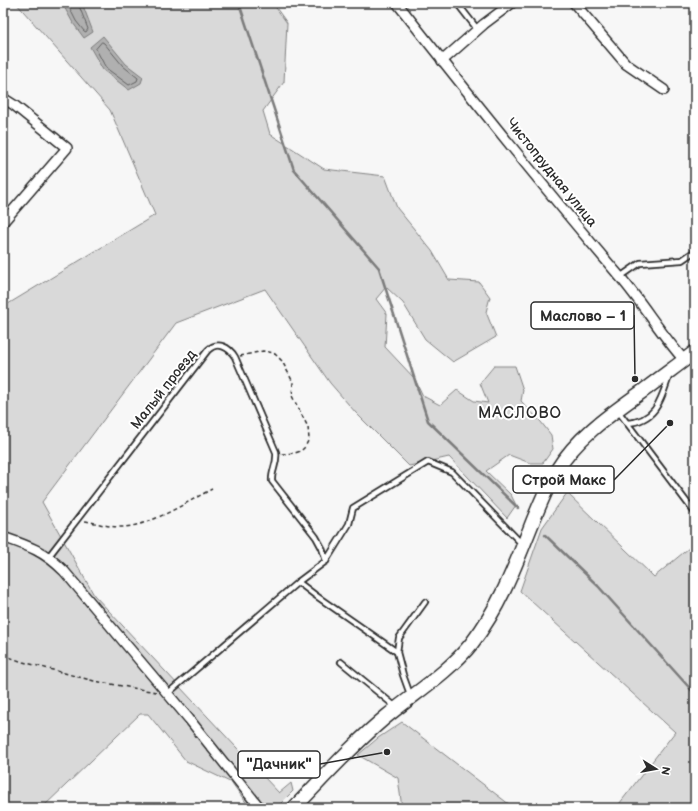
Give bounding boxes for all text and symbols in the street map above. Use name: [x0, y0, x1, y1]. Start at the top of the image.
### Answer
street label: Чистопрудная улица: [503, 115, 601, 231]
callout: Маслово – 1: [531, 302, 634, 329]
text: Маслово – 1: [540, 307, 626, 326]
street label: Малый проезд: [127, 346, 200, 432]
district label: МАСЛОВО: [478, 404, 562, 423]
callout: Строй Макс: [513, 466, 614, 493]
text: Строй Макс: [522, 471, 607, 490]
north arrow: [636, 749, 676, 789]
callout: "Дачник": [238, 751, 320, 778]
text: "Дачник": [246, 755, 312, 774]
text: N: [658, 766, 672, 776]

